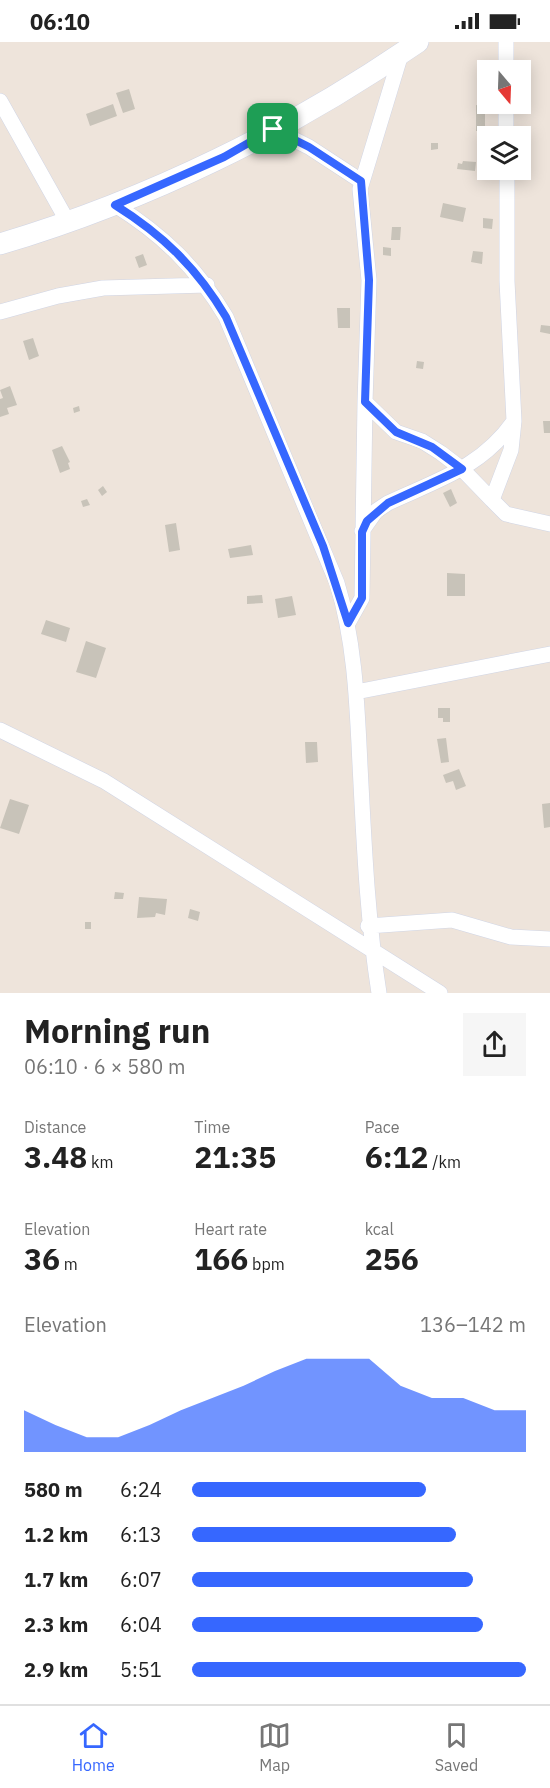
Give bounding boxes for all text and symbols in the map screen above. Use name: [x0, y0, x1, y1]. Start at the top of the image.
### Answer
text: 06:10: [30, 7, 90, 36]
north arrow: [477, 60, 531, 114]
map controls: [477, 60, 531, 180]
pin: [247, 103, 298, 154]
icon: arrive: [256, 112, 289, 145]
button: layers: [477, 126, 531, 180]
text: Morning run: [24, 1009, 210, 1052]
button: share: [463, 1013, 526, 1076]
text: 06:10 · 6 × 580 m: [24, 1053, 185, 1080]
text: Distance: [24, 1117, 86, 1137]
text: Time: [194, 1117, 230, 1137]
text: Pace: [365, 1117, 399, 1137]
text: 3.48: [24, 1137, 87, 1176]
text: 21:35: [194, 1137, 276, 1176]
text: 6:12: [365, 1137, 429, 1176]
text: km: [87, 1152, 114, 1172]
text: /km: [429, 1152, 461, 1172]
text: Elevation: [24, 1219, 90, 1239]
text: Heart rate: [194, 1219, 267, 1239]
text: kcal: [365, 1219, 394, 1239]
text: 36: [24, 1239, 60, 1278]
text: 166: [194, 1239, 248, 1278]
text: 256: [365, 1239, 419, 1278]
text: m: [60, 1254, 78, 1274]
text: bpm: [248, 1254, 285, 1274]
text: Elevation: [24, 1311, 107, 1338]
text: 136–142 m: [420, 1311, 526, 1338]
text: 580 m: [24, 1476, 83, 1503]
text: 6:24: [120, 1476, 162, 1503]
text: 1.2 km: [24, 1521, 88, 1548]
text: 6:13: [120, 1521, 162, 1548]
text: 1.7 km: [24, 1566, 88, 1593]
text: 6:07: [120, 1566, 162, 1593]
text: 2.3 km: [24, 1611, 88, 1638]
text: 6:04: [120, 1611, 162, 1638]
text: 2.9 km: [24, 1656, 88, 1683]
text: 5:51: [120, 1656, 162, 1683]
tab: Home: [72, 1719, 115, 1775]
tab: Map: [258, 1719, 291, 1775]
tab: Saved: [435, 1719, 478, 1775]

